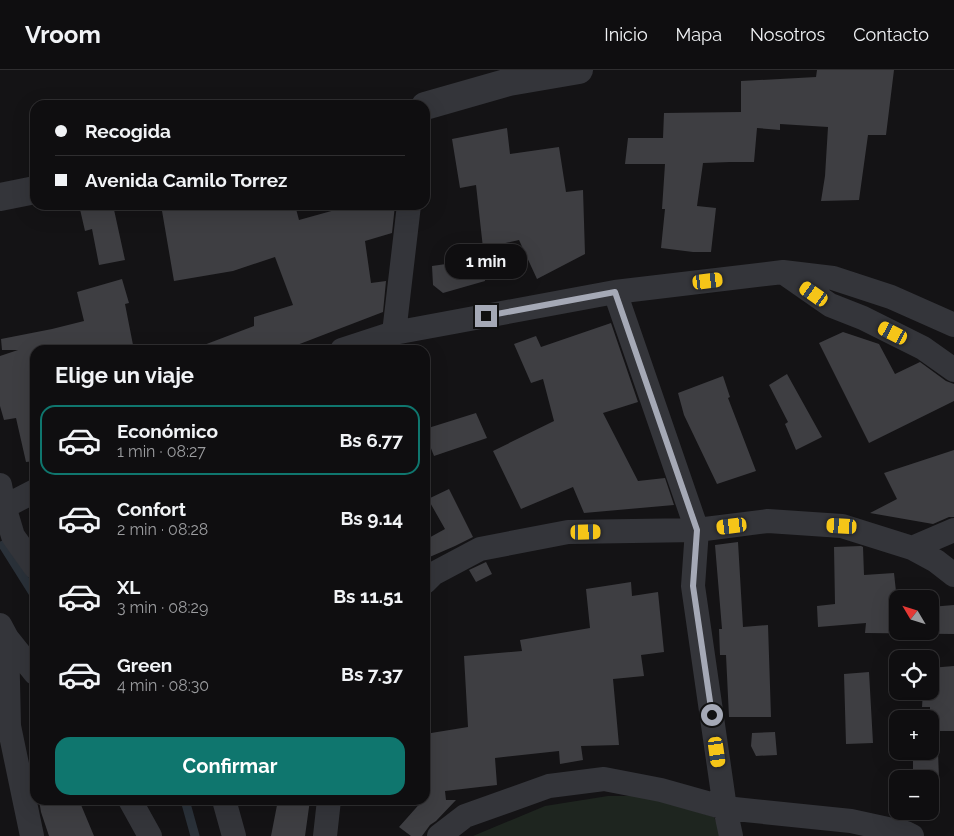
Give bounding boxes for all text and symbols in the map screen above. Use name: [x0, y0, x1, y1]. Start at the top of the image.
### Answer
text: Vroom: [25, 20, 101, 49]
text: Inicio: [604, 24, 648, 45]
text: Mapa: [676, 24, 722, 45]
text: Nosotros: [750, 24, 825, 45]
text: Contacto: [853, 24, 929, 45]
text: Recogida: [85, 120, 171, 142]
text: Avenida Camilo Torrez: [85, 169, 287, 191]
callout: 1 min: [445, 244, 527, 278]
text: 1 min: [466, 252, 506, 271]
car: [692, 272, 723, 290]
car: [797, 279, 830, 309]
route end: [475, 305, 497, 327]
car: [876, 320, 909, 346]
text: Elige un viaje: [55, 362, 194, 388]
icon: car: [57, 418, 102, 463]
text: Económico: [117, 420, 218, 442]
text: Bs 6.77: [339, 429, 403, 451]
text: 1 min · 08:27: [117, 442, 206, 461]
icon: car: [57, 496, 102, 541]
text: Confort: [117, 498, 186, 520]
text: Bs 9.14: [341, 507, 403, 529]
car: [716, 517, 747, 535]
car: [826, 518, 857, 534]
text: 2 min · 08:28: [117, 520, 208, 539]
car: [570, 524, 601, 540]
icon: car: [57, 574, 102, 619]
text: XL: [117, 576, 140, 598]
text: Bs 11.51: [333, 585, 403, 607]
north arrow: [889, 590, 939, 640]
map controls: [889, 590, 939, 820]
text: 3 min · 08:29: [117, 598, 208, 617]
button: locate: [889, 650, 939, 700]
icon: car: [57, 652, 102, 697]
text: Green: [117, 654, 172, 676]
text: Bs 7.37: [341, 663, 403, 685]
text: 4 min · 08:30: [117, 676, 209, 695]
route start: [701, 704, 723, 726]
button: +: [889, 710, 939, 760]
car: [707, 736, 726, 768]
button: Confirmar: [55, 737, 405, 795]
button: −: [889, 770, 939, 820]

